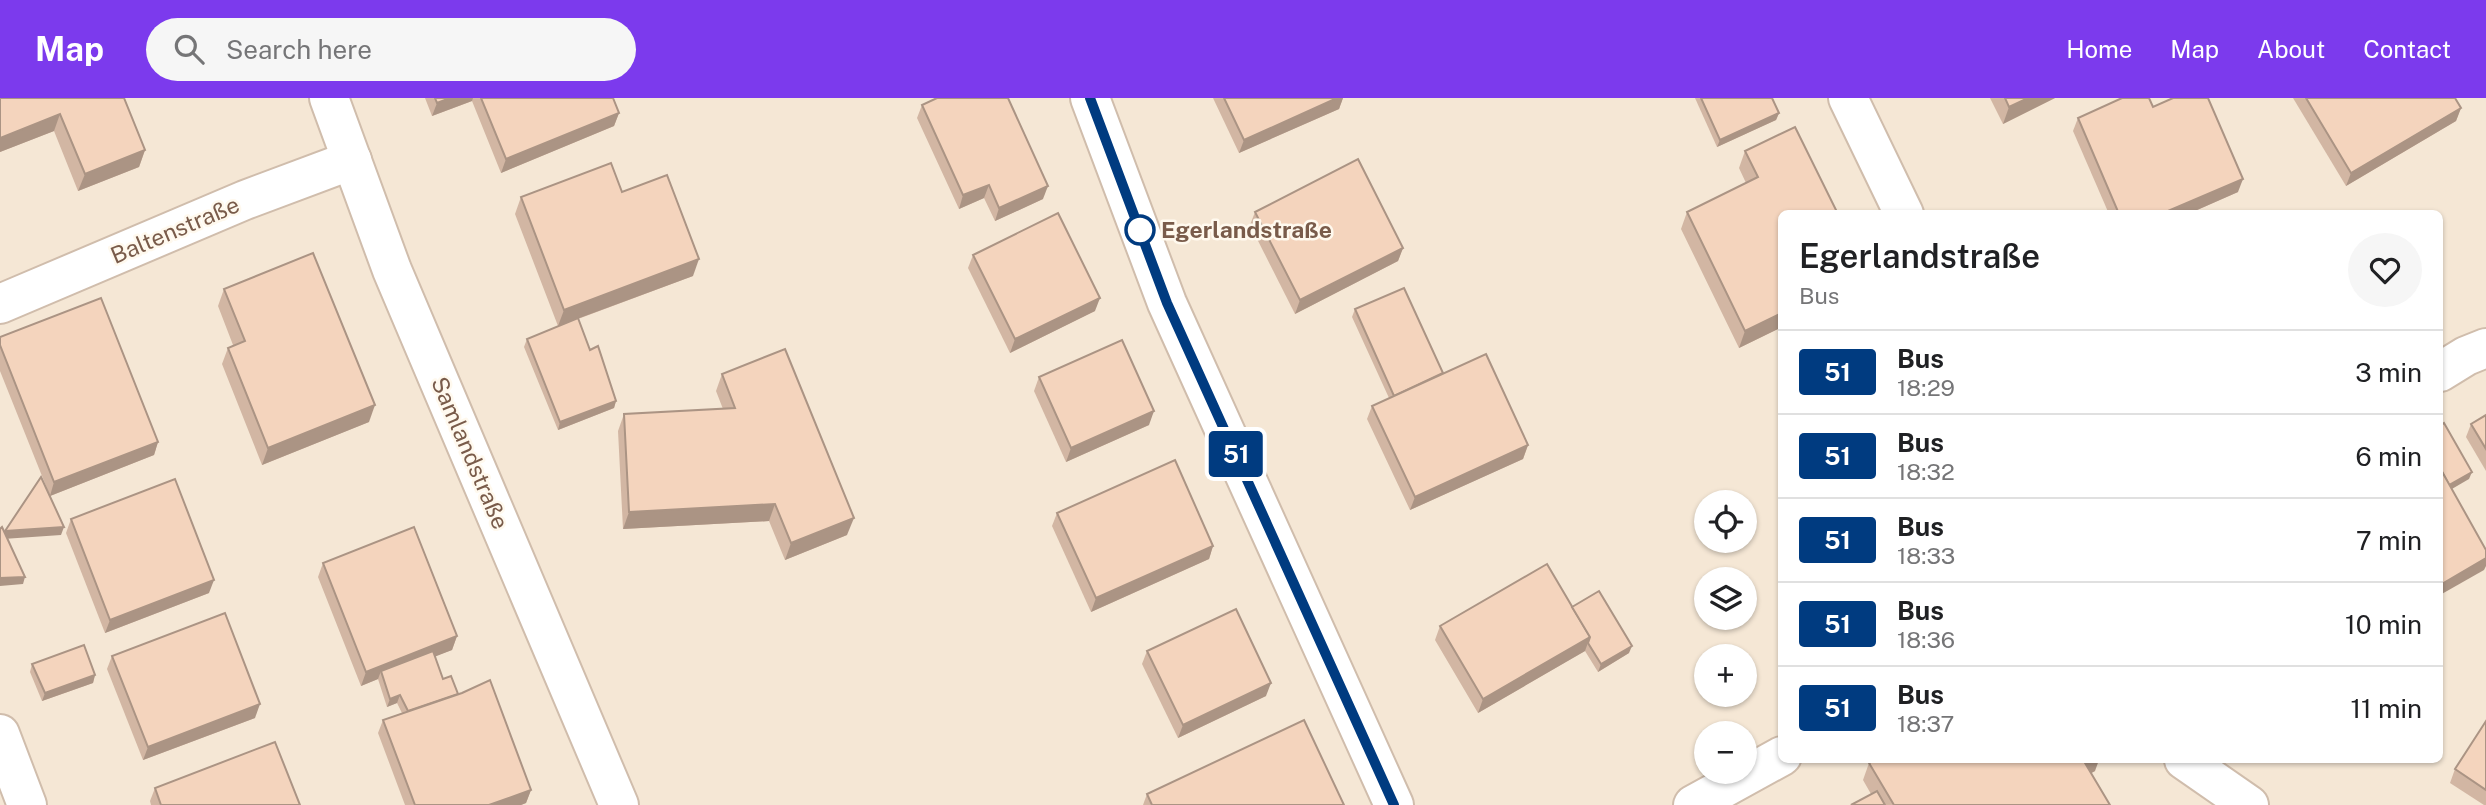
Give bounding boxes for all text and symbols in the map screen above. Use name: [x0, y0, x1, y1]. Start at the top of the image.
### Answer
search box: [146, 18, 636, 81]
text: Map: [35, 30, 104, 68]
icon: search: [170, 30, 208, 68]
text: Search here: [226, 34, 372, 65]
text: Home: [2066, 35, 2132, 63]
text: Map: [2170, 35, 2219, 63]
text: About: [2257, 35, 2325, 63]
text: Contact: [2363, 35, 2451, 63]
street label: Baltenstraße: [106, 190, 243, 269]
marker: Egerlandstraße: [1125, 215, 1155, 245]
place label: Egerlandstraße: [1161, 216, 1332, 243]
button: heart: [2348, 233, 2422, 307]
text: Egerlandstraße: [1799, 237, 2040, 275]
text: Bus: [1799, 282, 1839, 309]
text: Bus: [1897, 343, 1944, 374]
text: 3 min: [2355, 357, 2422, 388]
text: 51: [1824, 358, 1851, 386]
street label: Samlandstraße: [426, 373, 515, 533]
text: 18:29: [1897, 374, 1955, 401]
text: Bus: [1897, 427, 1944, 458]
line badge: 51: [1204, 431, 1268, 477]
text: 51: [1223, 440, 1249, 468]
text: 6 min: [2355, 441, 2422, 472]
text: 51: [1824, 442, 1851, 470]
text: 18:32: [1897, 458, 1955, 485]
map controls: [1694, 490, 1757, 784]
button: locate: [1694, 490, 1757, 553]
text: Bus: [1897, 511, 1944, 542]
text: 7 min: [2356, 525, 2422, 556]
text: 51: [1824, 526, 1851, 554]
text: 18:33: [1897, 542, 1955, 569]
button: layers: [1694, 567, 1757, 630]
text: Bus: [1897, 595, 1944, 626]
text: 10 min: [2345, 609, 2422, 640]
text: 51: [1824, 610, 1851, 638]
text: 18:36: [1897, 626, 1955, 653]
button: +: [1694, 644, 1757, 707]
text: Bus: [1897, 679, 1944, 710]
text: 11 min: [2350, 693, 2422, 724]
text: 51: [1824, 694, 1851, 722]
text: 18:37: [1897, 710, 1954, 737]
button: −: [1694, 721, 1757, 784]

